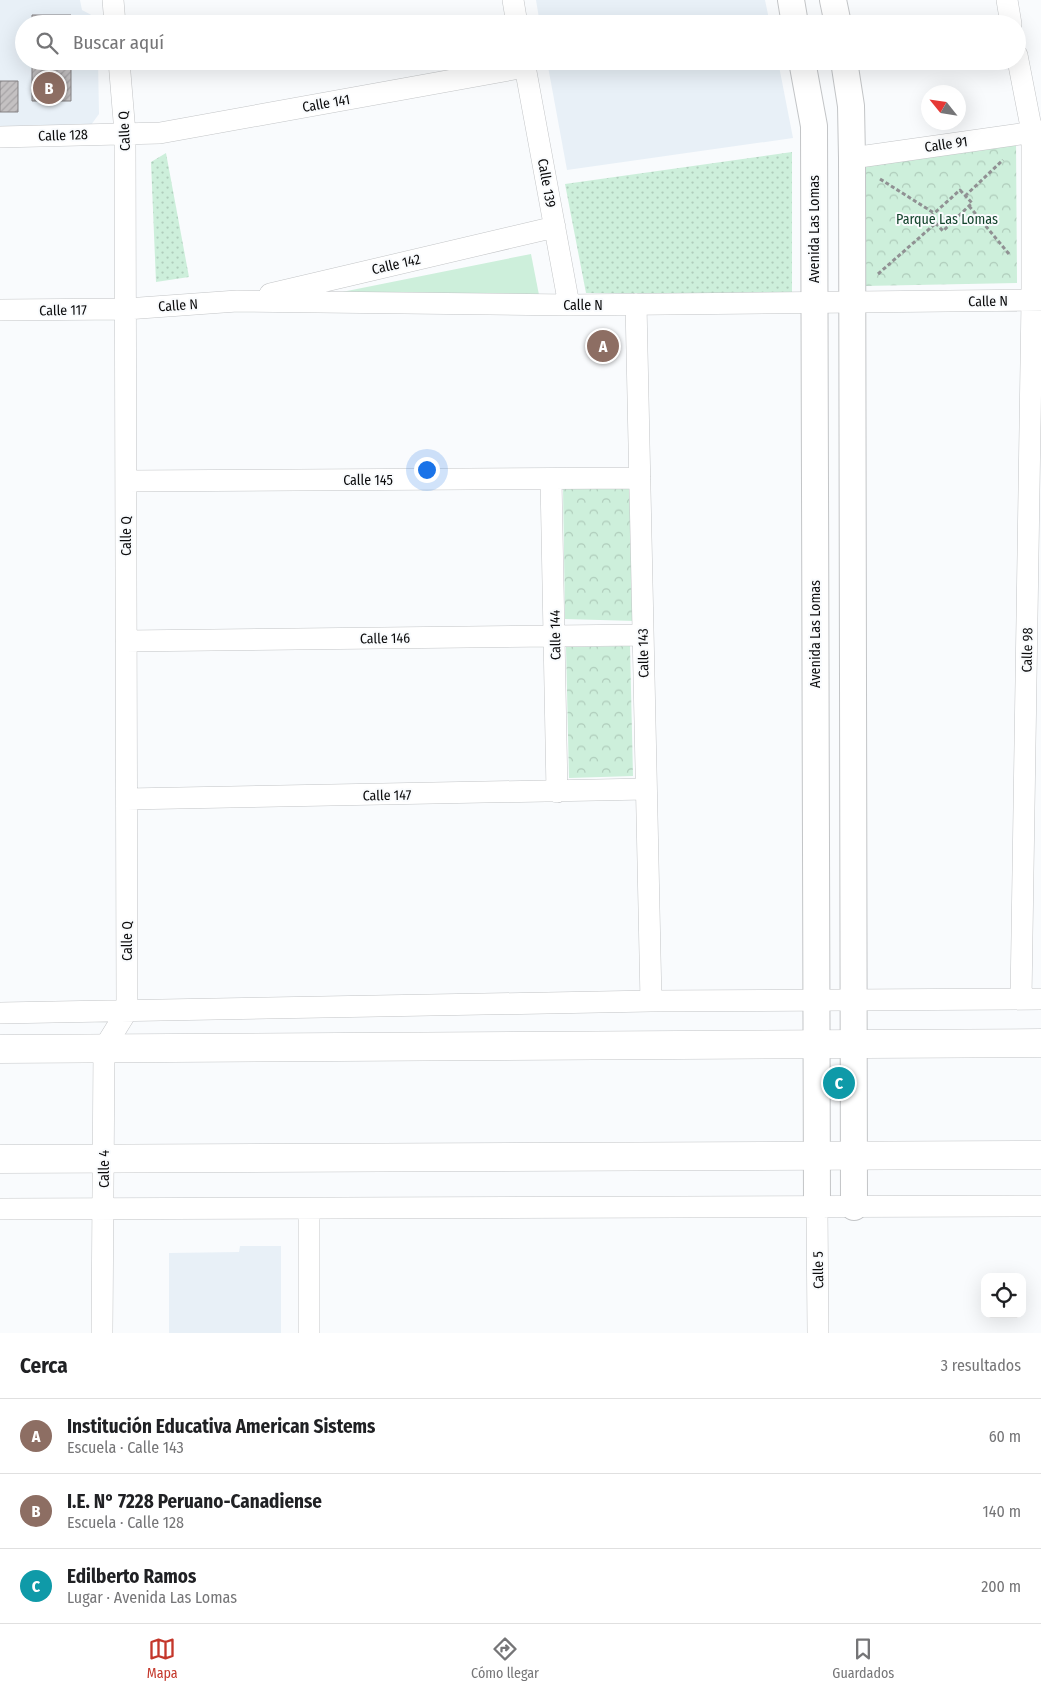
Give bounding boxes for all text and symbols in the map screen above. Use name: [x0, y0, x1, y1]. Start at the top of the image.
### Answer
search box: [15, 15, 1026, 70]
icon: search: [33, 29, 61, 57]
text: Buscar aquí: [73, 31, 164, 54]
pin: B: [33, 69, 65, 107]
north arrow: [921, 85, 966, 130]
street label: Calle 141: [301, 91, 351, 116]
street label: Calle Q: [115, 110, 134, 151]
street label: Calle 128: [38, 126, 88, 145]
street label: Calle 91: [923, 133, 969, 156]
street label: Calle 139: [534, 157, 559, 209]
street label: Avenida Las Lomas: [806, 175, 823, 283]
park label: Parque Las Lomas: [896, 211, 998, 228]
street label: Calle 142: [370, 251, 422, 278]
street label: Calle N: [968, 293, 1008, 310]
street label: Calle N: [158, 296, 198, 315]
street label: Calle N: [563, 297, 603, 314]
street label: Calle 117: [39, 302, 87, 319]
pin: A: [587, 327, 619, 365]
your location: [414, 457, 440, 483]
street label: Calle 145: [343, 472, 393, 489]
street label: Calle Q: [118, 516, 135, 556]
street label: Avenida Las Lomas: [807, 580, 824, 688]
street label: Calle 144: [547, 610, 564, 660]
street label: Calle 98: [1019, 627, 1036, 673]
street label: Calle 143: [635, 628, 652, 678]
street label: Calle 146: [360, 630, 410, 647]
street label: Calle 147: [362, 787, 412, 804]
street label: Calle Q: [119, 921, 136, 961]
pin: C: [823, 1064, 855, 1102]
street label: Calle 4: [96, 1150, 113, 1188]
street label: Calle 5: [810, 1251, 827, 1289]
map controls: [981, 1273, 1026, 1318]
button: locate: [981, 1273, 1026, 1318]
text: Cerca: [20, 1353, 68, 1379]
text: 3 resultados: [941, 1356, 1021, 1375]
text: Institución Educativa American Sistems: [67, 1415, 375, 1438]
text: A: [32, 1427, 40, 1446]
text: 60 m: [989, 1427, 1021, 1446]
text: Escuela · Calle 143: [67, 1438, 184, 1457]
text: I.E. N° 7228 Peruano-Canadiense: [67, 1490, 322, 1513]
text: B: [32, 1502, 40, 1521]
text: 140 m: [983, 1502, 1021, 1521]
text: Escuela · Calle 128: [67, 1513, 184, 1532]
text: Edilberto Ramos: [67, 1565, 196, 1588]
text: C: [32, 1577, 40, 1596]
text: 200 m: [981, 1577, 1021, 1596]
text: Lugar · Avenida Las Lomas: [67, 1588, 237, 1607]
tab: Mapa: [147, 1635, 178, 1682]
tab: Cómo llegar: [471, 1635, 539, 1682]
tab: Guardados: [832, 1635, 894, 1682]

